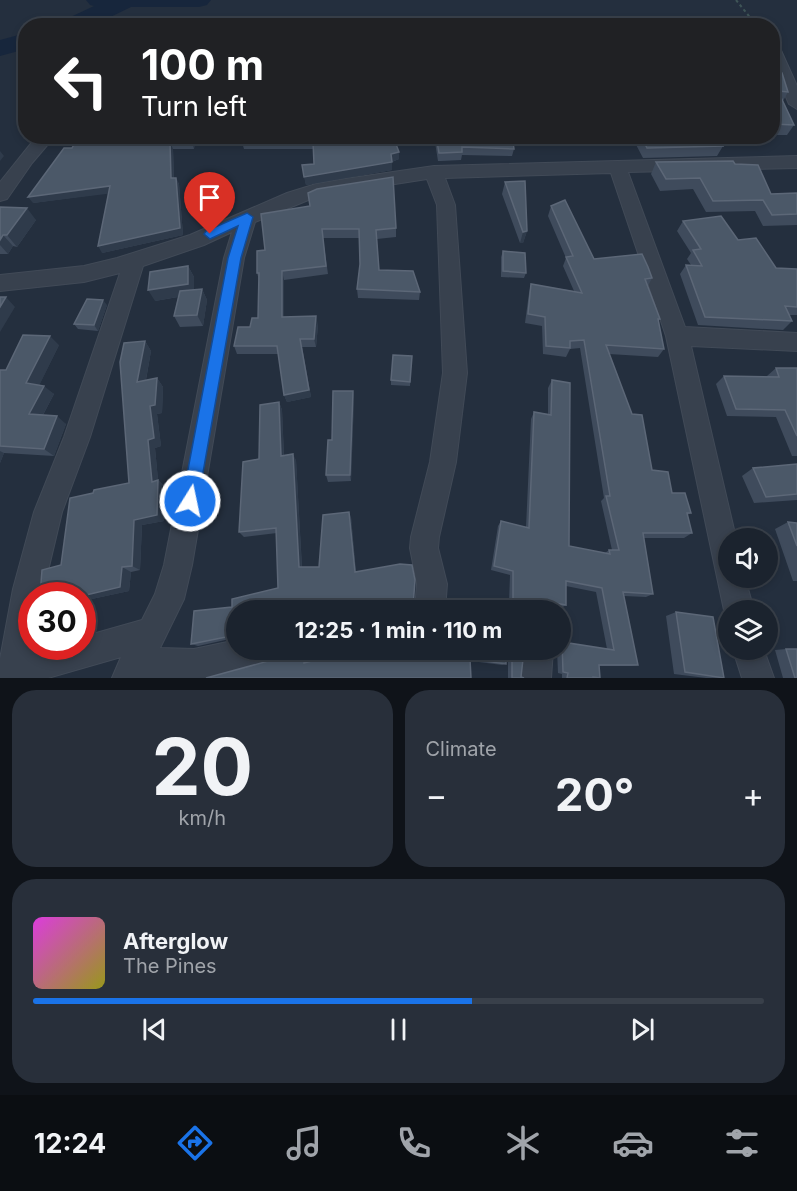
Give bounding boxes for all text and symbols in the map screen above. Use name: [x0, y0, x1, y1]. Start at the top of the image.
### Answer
text: 100 m: [141, 39, 264, 90]
icon: left: [42, 42, 120, 120]
text: Turn left: [141, 90, 247, 123]
pin: [184, 172, 235, 234]
icon: arrive: [193, 181, 226, 214]
position arrow: [158, 469, 222, 533]
map controls: [718, 528, 778, 660]
button: sound: [718, 528, 778, 588]
speed limit sign: 30: [18, 582, 96, 660]
button: layers: [718, 600, 778, 660]
text: 12:25 · 1 min · 110 m: [295, 617, 502, 643]
text: 20: [151, 719, 253, 814]
text: Climate: [426, 737, 497, 761]
text: 20°: [555, 767, 634, 822]
text: −: [426, 775, 447, 815]
text: +: [742, 775, 764, 815]
text: km/h: [178, 806, 226, 830]
text: Afterglow: [123, 928, 228, 954]
text: The Pines: [123, 954, 217, 978]
icon: previous: [138, 1013, 171, 1046]
icon: pause: [382, 1013, 415, 1046]
icon: next: [626, 1013, 659, 1046]
icon: directions: [174, 1122, 216, 1164]
icon: music: [283, 1122, 325, 1164]
icon: phone: [393, 1122, 435, 1164]
icon: climate: [502, 1122, 544, 1164]
icon: car: [612, 1122, 654, 1164]
icon: filters: [721, 1122, 763, 1164]
text: 12:24: [34, 1127, 106, 1160]

